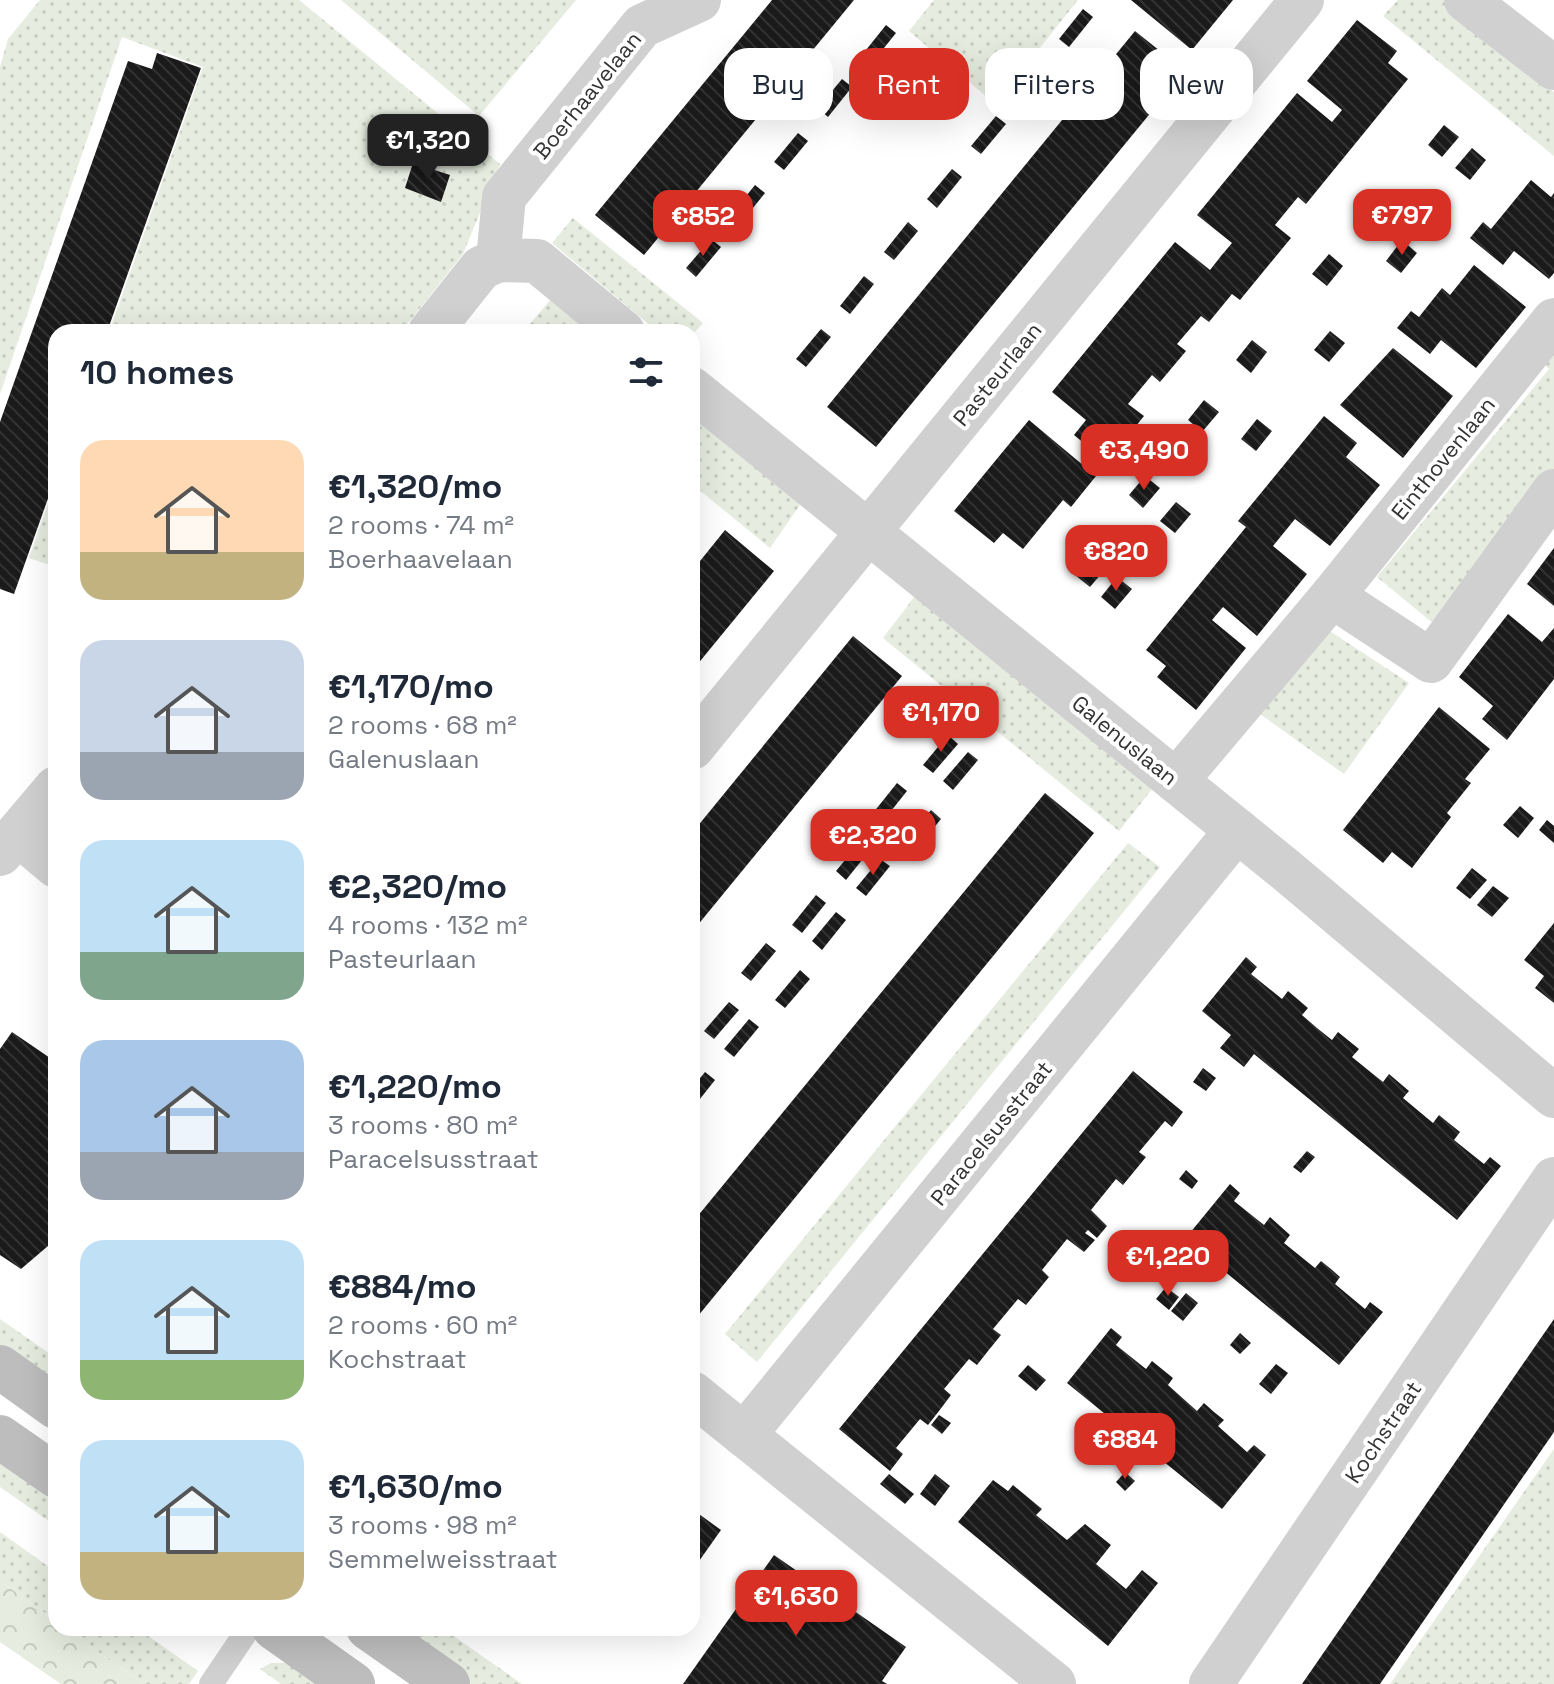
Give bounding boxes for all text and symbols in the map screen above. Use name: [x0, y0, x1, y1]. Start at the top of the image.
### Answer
street label: Boerhaavelaan: [527, 25, 647, 165]
chip: Buy: [724, 48, 833, 120]
chip: Rent: [849, 48, 969, 120]
chip: Filters: [985, 48, 1124, 120]
chip: New: [1140, 48, 1253, 120]
pin: €1,320: [363, 114, 493, 182]
text: €1,320: [385, 123, 471, 157]
pin: €797: [1355, 189, 1449, 257]
pin: €852: [656, 190, 750, 258]
text: €797: [1371, 198, 1433, 232]
text: €852: [671, 199, 735, 233]
street label: Pasteurlaan: [947, 316, 1047, 432]
icon: filters: [624, 350, 668, 394]
text: 10 homes: [80, 351, 234, 394]
street label: Einthovenlaan: [1385, 391, 1501, 525]
pin: €3,490: [1079, 424, 1209, 492]
text: €3,490: [1099, 433, 1189, 467]
text: €1,320/mo: [328, 465, 502, 508]
icon: home: [144, 472, 240, 568]
text: 2 rooms · 74 m²: [328, 508, 514, 542]
pin: €820: [1069, 525, 1163, 593]
text: €820: [1083, 534, 1149, 568]
text: Boerhaavelaan: [328, 542, 513, 576]
text: €1,170/mo: [328, 665, 494, 708]
icon: home: [144, 672, 240, 768]
pin: €1,170: [876, 686, 1006, 754]
street label: Galenuslaan: [1066, 689, 1184, 791]
text: €1,170: [902, 695, 980, 729]
text: 2 rooms · 68 m²: [328, 708, 517, 742]
text: Galenuslaan: [328, 742, 479, 776]
pin: €2,320: [808, 809, 938, 877]
text: €2,320: [829, 818, 917, 852]
text: €2,320/mo: [328, 865, 507, 908]
icon: home: [144, 872, 240, 968]
text: 4 rooms · 132 m²: [328, 908, 528, 942]
text: Pasteurlaan: [328, 942, 476, 976]
street label: Paracelsusstraat: [924, 1055, 1058, 1211]
text: €1,220/mo: [328, 1065, 502, 1108]
icon: home: [144, 1072, 240, 1168]
text: 3 rooms · 80 m²: [328, 1108, 518, 1142]
text: Paracelsusstraat: [328, 1142, 539, 1176]
pin: €1,220: [1103, 1230, 1233, 1298]
text: €1,220: [1126, 1239, 1210, 1273]
text: €884/mo: [328, 1265, 477, 1308]
icon: home: [144, 1272, 240, 1368]
text: 2 rooms · 60 m²: [328, 1308, 517, 1342]
text: Kochstraat: [328, 1342, 467, 1376]
street label: Kochstraat: [1339, 1376, 1427, 1488]
pin: €884: [1078, 1413, 1172, 1481]
text: €884: [1092, 1422, 1158, 1456]
text: €1,630/mo: [328, 1465, 503, 1508]
icon: home: [144, 1472, 240, 1568]
text: 3 rooms · 98 m²: [328, 1508, 517, 1542]
text: Semmelweisstraat: [328, 1542, 558, 1576]
pin: €1,630: [731, 1570, 861, 1638]
text: €1,630: [753, 1579, 839, 1613]

